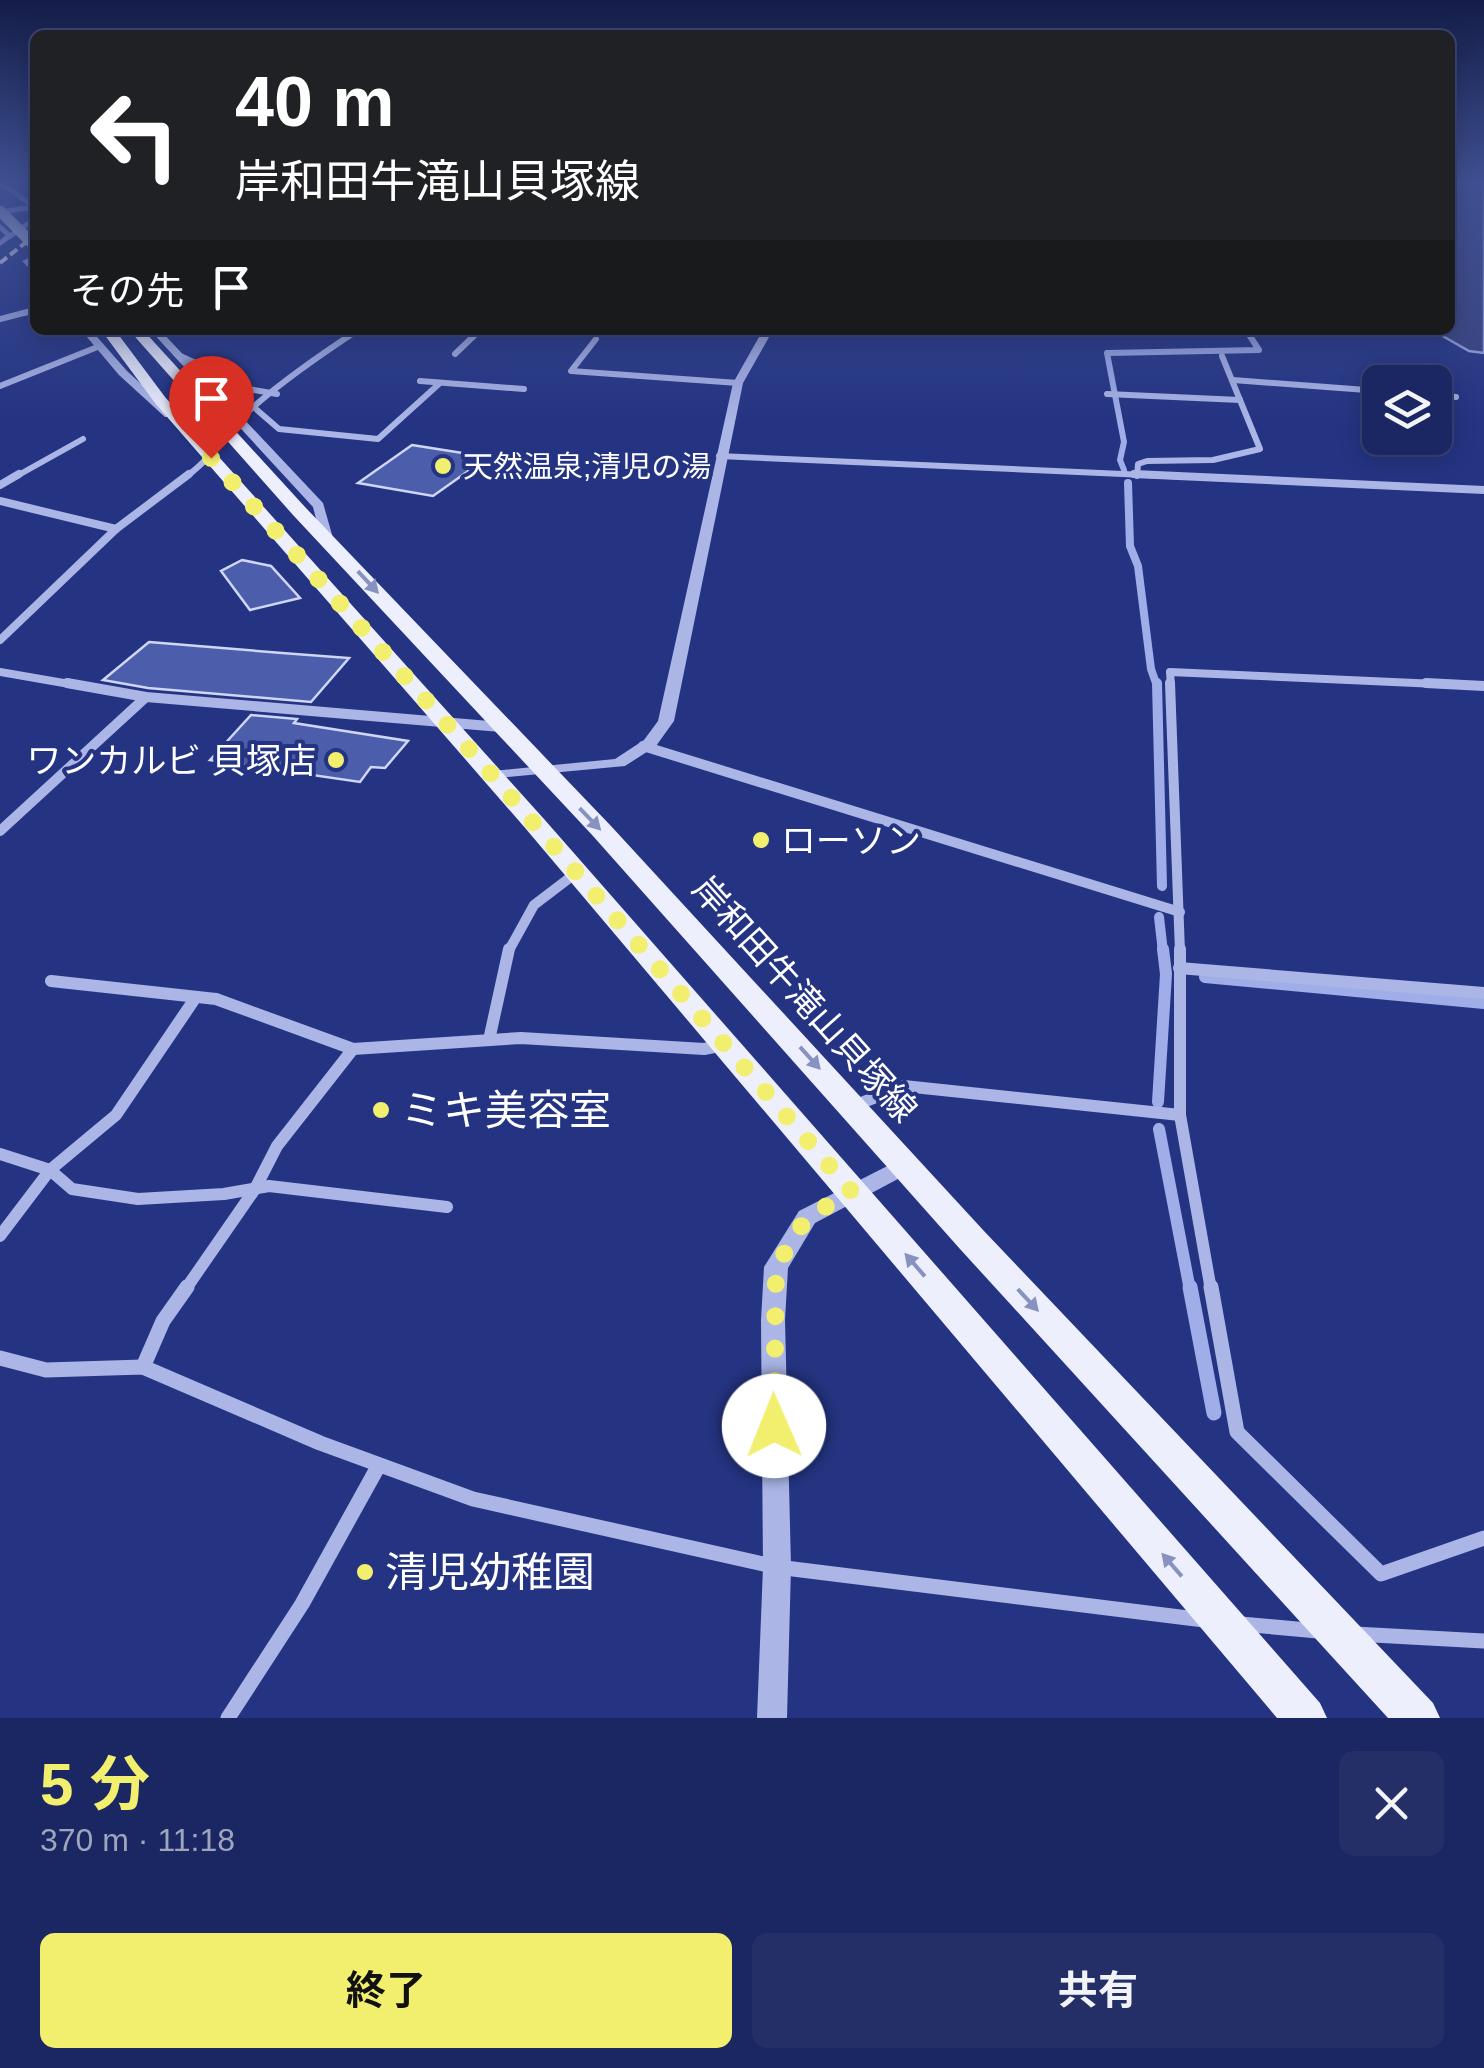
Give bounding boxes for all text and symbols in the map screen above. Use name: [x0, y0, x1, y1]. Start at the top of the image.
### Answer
text: 40 m: [235, 63, 395, 141]
icon: left: [70, 70, 200, 200]
text: 岸和田牛滝山貝塚線: [235, 156, 640, 207]
icon: arrive: [204, 260, 259, 315]
text: その先: [70, 270, 184, 312]
pin: [169, 356, 254, 459]
map controls: [1362, 365, 1452, 455]
button: layers: [1362, 365, 1452, 455]
icon: arrive: [184, 371, 239, 426]
place label: 天然温泉;清児の湯: [463, 450, 711, 483]
marker: 天然温泉;清児の湯: [432, 455, 454, 477]
one-way arrow: [356, 570, 379, 594]
place label: ワンカルビ 貝塚店: [26, 741, 316, 780]
marker: ワンカルビ 貝塚店: [325, 749, 347, 771]
one-way arrow: [578, 807, 601, 831]
place label: ローソン: [781, 821, 921, 860]
marker: ローソン: [750, 829, 772, 851]
street label: 岸和田牛滝山貝塚線: [685, 869, 925, 1129]
one-way arrow: [798, 1046, 821, 1070]
place label: ミキ美容室: [401, 1087, 611, 1134]
marker: ミキ美容室: [370, 1099, 392, 1121]
one-way arrow: [904, 1253, 926, 1278]
one-way arrow: [1016, 1287, 1039, 1311]
position arrow: [722, 1374, 826, 1478]
place label: 清児幼稚園: [385, 1549, 595, 1596]
one-way arrow: [1161, 1553, 1183, 1578]
marker: 清児幼稚園: [354, 1561, 376, 1583]
text: 5 分: [40, 1751, 150, 1818]
button: close: [1339, 1751, 1444, 1856]
text: 370 m · 11:18: [40, 1822, 235, 1858]
button: 終了: [40, 1933, 732, 2048]
button: 共有: [752, 1933, 1444, 2048]

